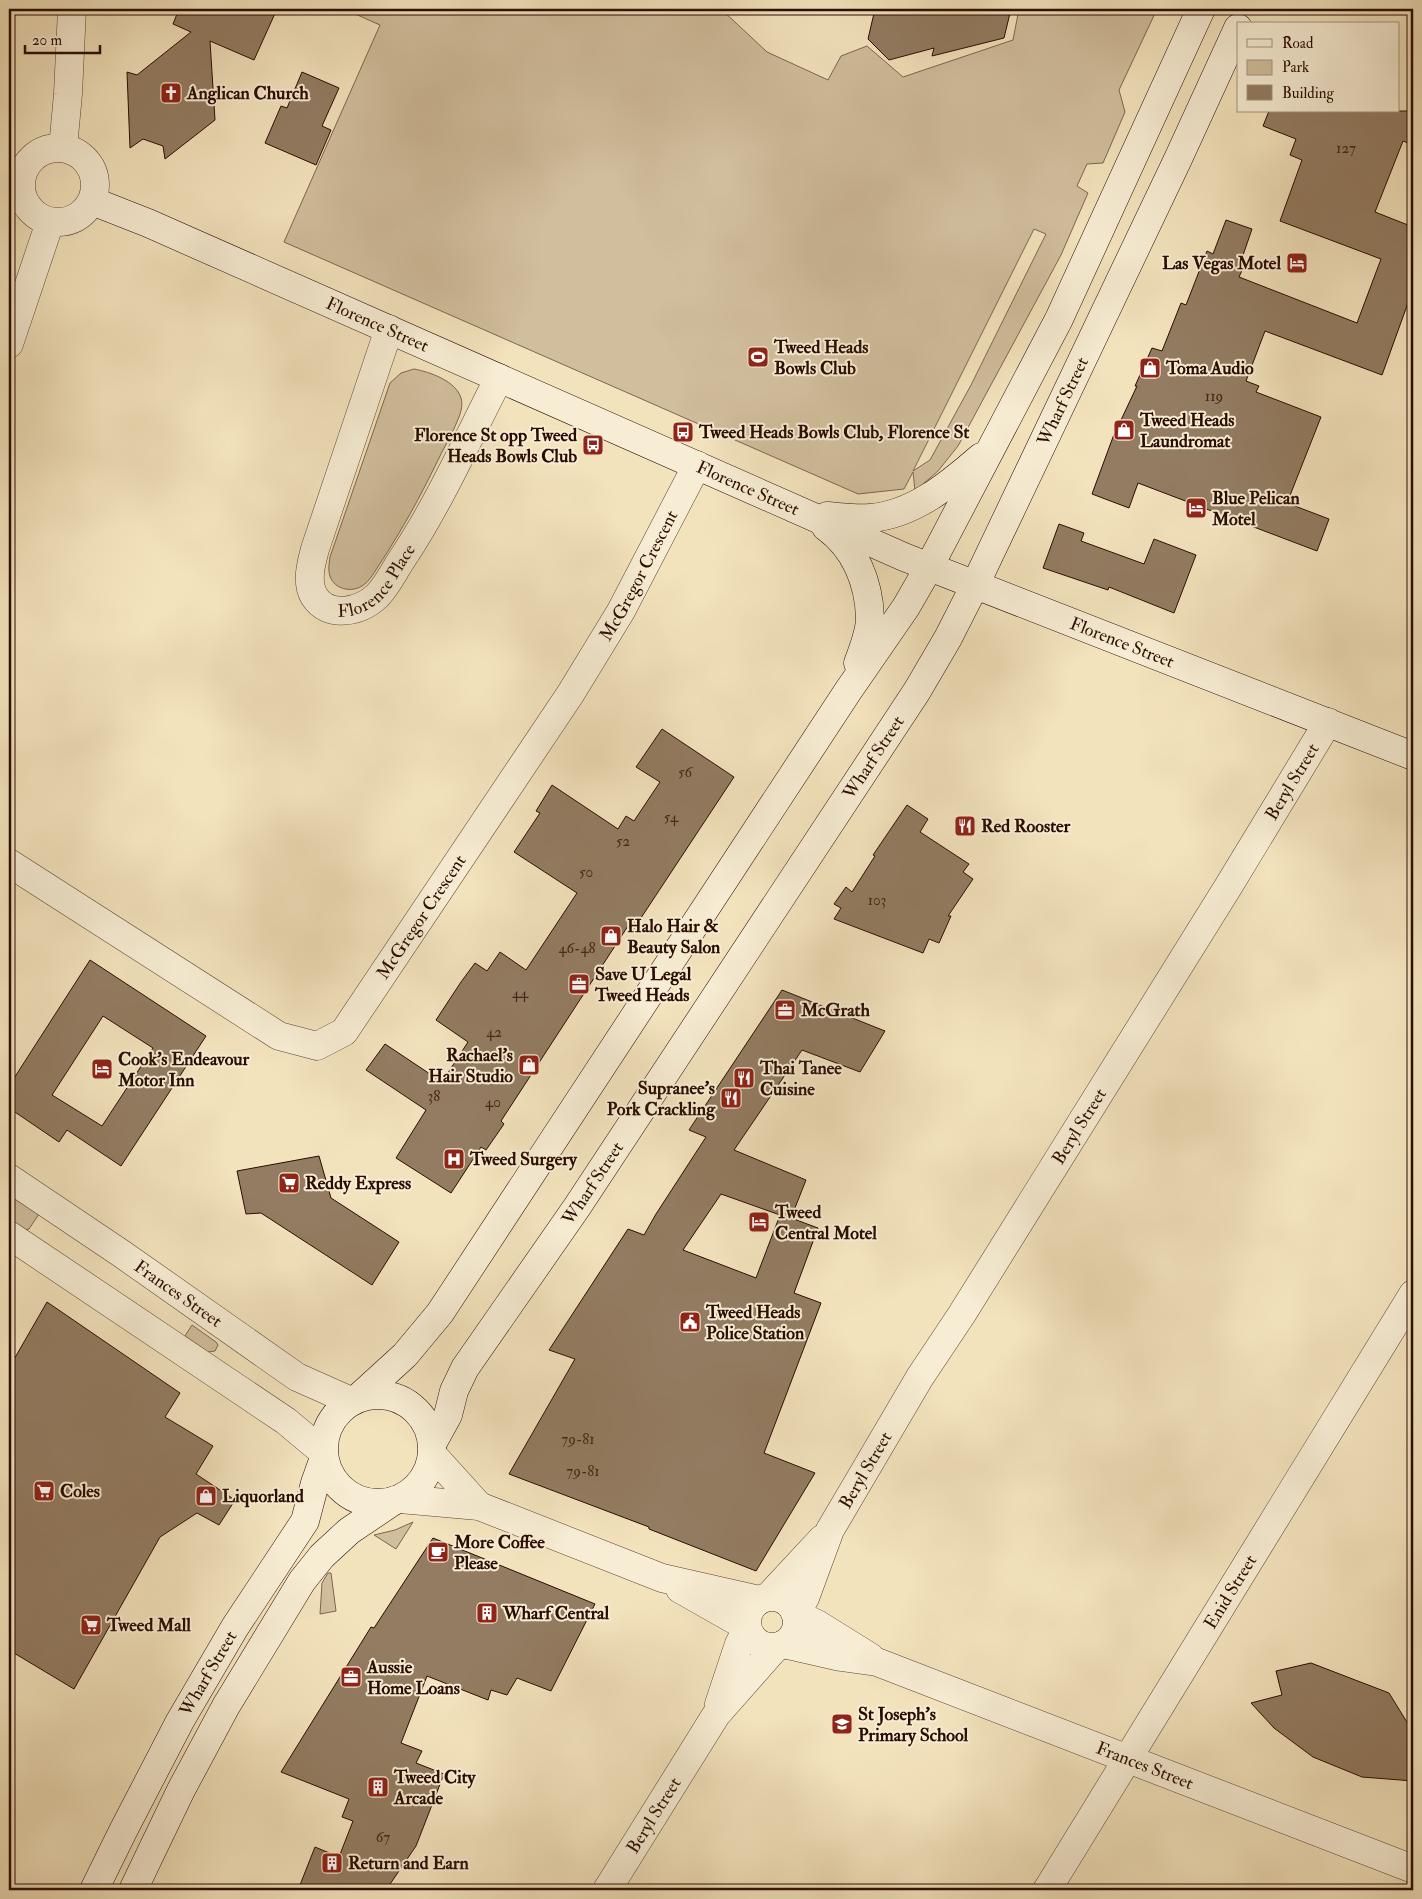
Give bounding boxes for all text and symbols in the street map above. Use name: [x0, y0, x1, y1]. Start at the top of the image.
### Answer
scale bar: [25, 22, 100, 54]
legend: [1237, 22, 1400, 112]
text: 20 m: [32, 31, 62, 50]
text: Road: [1282, 34, 1314, 53]
text: Park: [1282, 58, 1309, 77]
church icon: Anglican Church: [159, 81, 183, 105]
place label: Anglican Church: [186, 82, 309, 105]
text: Building: [1282, 84, 1334, 103]
house number: 127: [1336, 139, 1356, 158]
hotel icon: Las Vegas Motel: [1285, 251, 1309, 275]
place label: Las Vegas Motel: [1162, 252, 1281, 275]
street label: Florence Street: [322, 292, 432, 358]
place label: Tweed Heads Bowls Club: [773, 336, 869, 380]
sports icon: Tweed Heads Bowls Club: [746, 345, 770, 369]
street label: Wharf Street: [1032, 353, 1094, 450]
shop icon: Toma Audio: [1138, 356, 1162, 380]
place label: Toma Audio: [1165, 357, 1254, 380]
house number: 119: [1205, 387, 1223, 406]
place label: Tweed Heads Laundromat: [1139, 409, 1235, 453]
shop icon: Tweed Heads Laundromat: [1112, 418, 1136, 442]
bus stop icon: Tweed Heads Bowls Club, Florence St: [671, 420, 695, 444]
place label: Tweed Heads Bowls Club, Florence St: [698, 421, 970, 444]
place label: Florence St opp Tweed Heads Bowls Club: [414, 424, 577, 468]
bus stop icon: Florence St opp Tweed Heads Bowls Club: [581, 433, 605, 457]
street label: Florence Street: [693, 456, 803, 521]
place label: Blue Pelican Motel: [1211, 487, 1300, 531]
hotel icon: Blue Pelican Motel: [1184, 496, 1208, 520]
street label: McGregor Crescent: [594, 506, 683, 645]
street label: Florence Place: [337, 539, 421, 623]
street label: Florence Street: [1067, 612, 1178, 674]
street label: Wharf Street: [837, 711, 910, 804]
street label: Beryl Street: [1260, 739, 1324, 824]
house number: 56: [678, 763, 693, 782]
house number: 54: [664, 808, 679, 827]
restaurant icon: Red Rooster: [953, 814, 977, 838]
place label: Red Rooster: [981, 815, 1070, 838]
house number: 52: [616, 832, 630, 851]
street label: McGregor Crescent: [372, 850, 472, 984]
house number: 50: [579, 863, 593, 882]
house number: 103: [868, 891, 886, 910]
place label: Halo Hair & Beauty Salon: [627, 915, 721, 959]
shop icon: Halo Hair & Beauty Salon: [599, 924, 623, 948]
house number: 46-48: [558, 939, 596, 958]
place label: Save U Legal Tweed Heads: [594, 963, 692, 1007]
office icon: Save U Legal Tweed Heads: [567, 972, 591, 996]
house number: 44: [512, 984, 529, 1003]
office icon: McGrath: [773, 998, 797, 1022]
place label: McGrath: [800, 999, 870, 1022]
house number: 42: [486, 1023, 502, 1042]
place label: Rachael's Hair Studio: [428, 1044, 513, 1088]
place label: Cook's Endeavour Motor Inn: [117, 1048, 250, 1092]
shop icon: Rachael's Hair Studio: [517, 1053, 541, 1077]
hotel icon: Cook's Endeavour Motor Inn: [90, 1057, 114, 1081]
place label: Thai Tanee Cuisine: [759, 1057, 842, 1101]
restaurant icon: Thai Tanee Cuisine: [732, 1066, 756, 1090]
place label: Supranee’s Pork Crackling: [607, 1077, 716, 1121]
street label: Beryl Street: [1047, 1084, 1112, 1169]
restaurant icon: Supranee’s Pork Crackling: [719, 1086, 743, 1110]
house number: 38: [428, 1087, 440, 1106]
house number: 40: [485, 1093, 501, 1112]
street label: Wharf Street: [557, 1137, 629, 1230]
hospital icon: Tweed Surgery: [442, 1147, 466, 1171]
place label: Tweed Surgery: [469, 1148, 578, 1171]
supermarket icon: Reddy Express: [277, 1171, 301, 1195]
place label: Reddy Express: [305, 1172, 411, 1195]
place label: Tweed Central Motel: [774, 1201, 877, 1245]
hotel icon: Tweed Central Motel: [747, 1210, 771, 1234]
street label: Frances Street: [130, 1255, 227, 1333]
place label: Tweed Heads Police Station: [705, 1301, 805, 1345]
public building icon: Tweed Heads Police Station: [678, 1310, 702, 1334]
street label: Beryl Street: [834, 1427, 897, 1513]
house number: 79-81: [561, 1430, 595, 1449]
house number: 79-81: [566, 1462, 600, 1481]
supermarket icon: Coles: [32, 1479, 56, 1503]
place label: Coles: [60, 1480, 100, 1503]
shop icon: Liquorland: [194, 1484, 218, 1508]
place label: Liquorland: [222, 1485, 304, 1508]
place label: More Coffee Please: [453, 1531, 545, 1575]
cafe icon: More Coffee Please: [426, 1540, 450, 1564]
street label: Enid Street: [1199, 1550, 1262, 1633]
building icon: Wharf Central: [475, 1601, 499, 1625]
place label: Wharf Central: [502, 1602, 610, 1625]
supermarket icon: Tweed Mall: [79, 1613, 103, 1637]
place label: Tweed Mall: [106, 1614, 191, 1637]
street label: Wharf Street: [174, 1626, 242, 1721]
place label: Aussie Home Loans: [366, 1656, 460, 1700]
office icon: Aussie Home Loans: [339, 1665, 363, 1689]
place label: St Joseph's Primary School: [858, 1703, 969, 1747]
school or university icon: St Joseph's Primary School: [830, 1712, 854, 1736]
street label: Frances Street: [1093, 1737, 1197, 1795]
place label: Tweed City Arcade: [393, 1766, 477, 1810]
street label: Beryl Street: [622, 1773, 686, 1858]
building icon: Tweed City Arcade: [366, 1775, 390, 1799]
house number: 67: [376, 1828, 390, 1847]
building icon: Return and Earn: [320, 1851, 344, 1875]
place label: Return and Earn: [348, 1852, 470, 1875]

